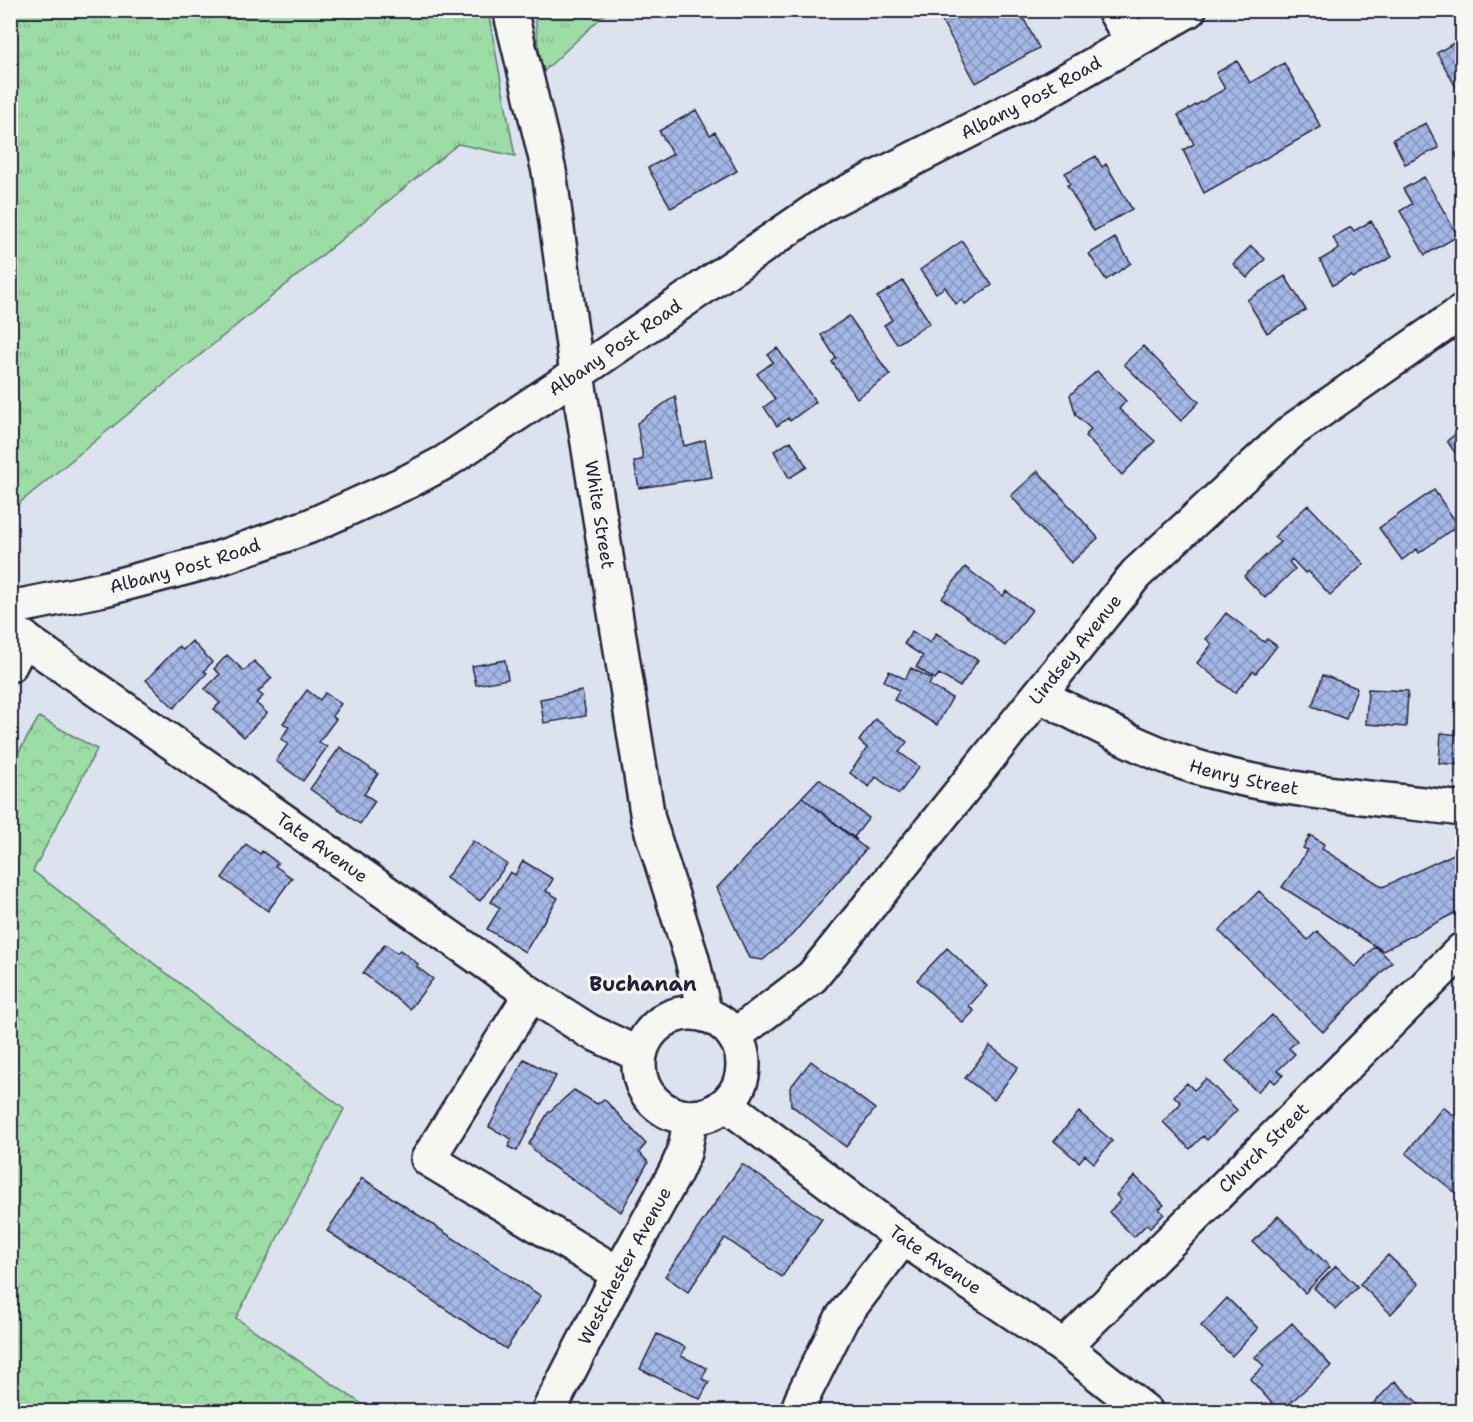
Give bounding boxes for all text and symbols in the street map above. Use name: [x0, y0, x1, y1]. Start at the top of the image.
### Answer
street label: Albany Post Road: [957, 51, 1106, 145]
street label: Albany Post Road: [544, 294, 686, 402]
street label: White Street: [579, 459, 620, 571]
street label: Albany Post Road: [107, 533, 264, 599]
street label: Lindsey Avenue: [1024, 589, 1127, 710]
street label: Henry Street: [1186, 753, 1300, 801]
street label: Tate Avenue: [271, 807, 373, 888]
district label: Buchanan: [589, 970, 697, 998]
street label: Church Street: [1213, 1097, 1314, 1198]
street label: Westchester Avenue: [573, 1183, 677, 1349]
street label: Tate Avenue: [884, 1220, 986, 1300]

